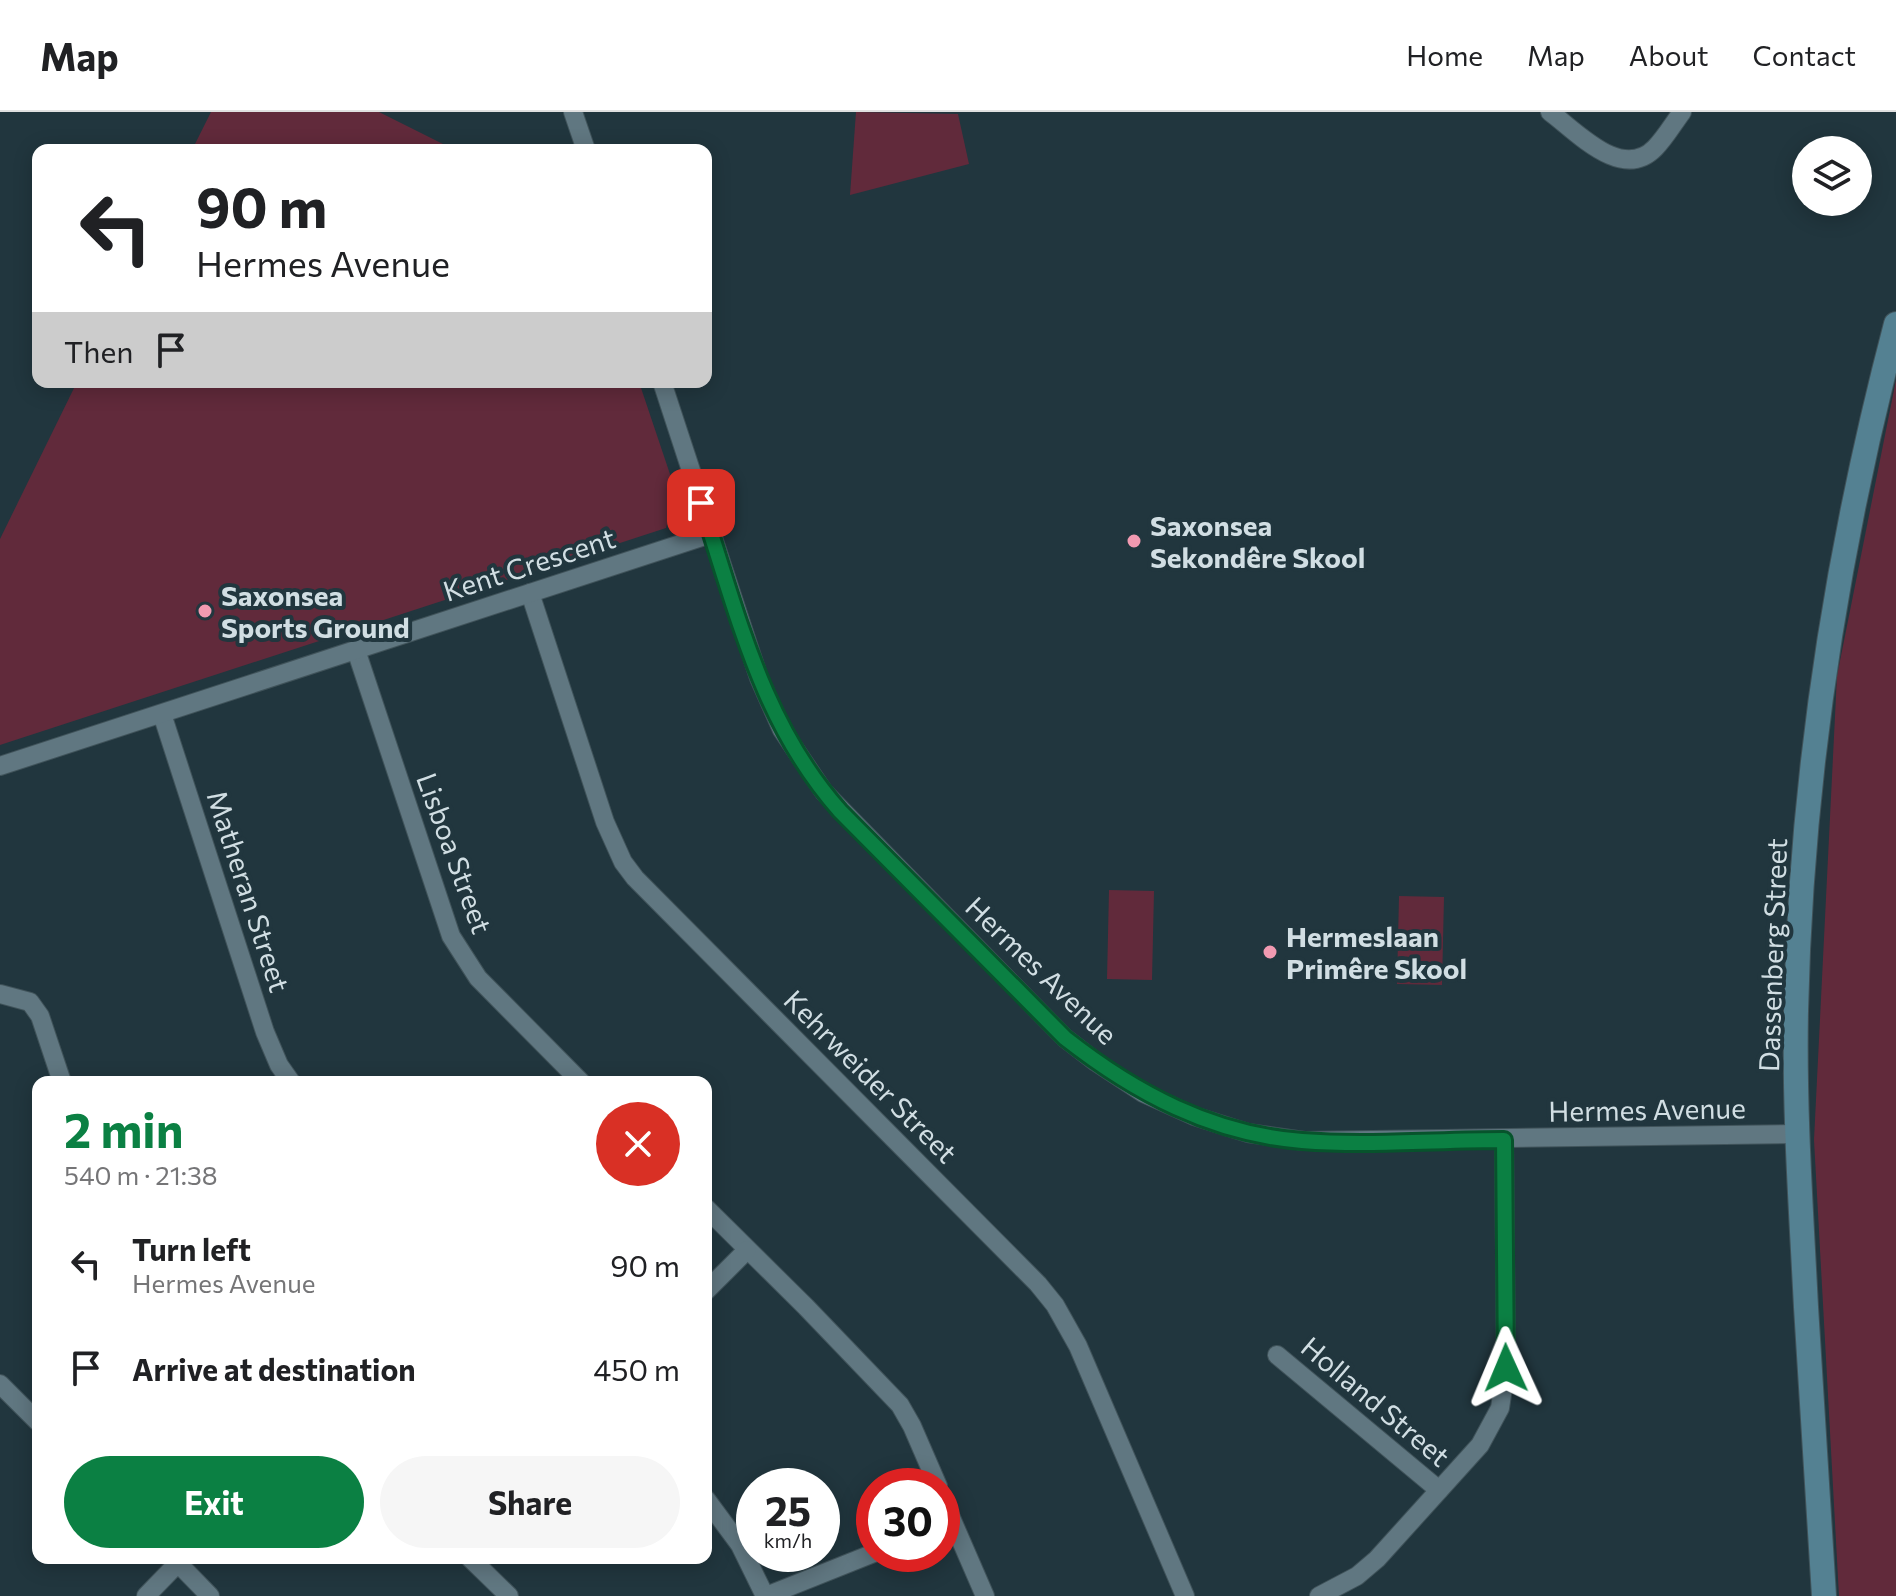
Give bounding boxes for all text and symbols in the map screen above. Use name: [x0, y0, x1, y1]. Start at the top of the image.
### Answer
text: Map: [40, 32, 119, 79]
text: Home: [1406, 38, 1483, 72]
text: Map: [1527, 38, 1585, 72]
text: About: [1629, 38, 1709, 72]
text: Contact: [1753, 38, 1856, 72]
map controls: [1792, 136, 1872, 216]
button: layers: [1792, 136, 1872, 216]
text: 90 m: [196, 171, 327, 240]
icon: left: [64, 176, 168, 280]
text: Hermes Avenue: [196, 240, 450, 284]
icon: arrive: [149, 328, 193, 372]
text: Then: [64, 332, 133, 369]
pin: [667, 469, 735, 537]
icon: arrive: [679, 481, 723, 525]
place label: Saxonsea Sekondêre Skool: [1150, 508, 1365, 574]
street label: Kent Crescent: [439, 520, 619, 608]
marker: Saxonsea Sekondêre Skool: [1125, 532, 1143, 550]
place label: Saxonsea Sports Ground: [221, 578, 410, 644]
marker: Saxonsea Sports Ground: [196, 602, 214, 620]
street label: Lisboa Street: [410, 768, 500, 938]
street label: Matheran Street: [200, 786, 298, 996]
street label: Dassenberg Street: [1751, 838, 1793, 1072]
street label: Hermes Avenue: [959, 889, 1125, 1051]
place label: Hermeslaan Primêre Skool: [1286, 919, 1467, 985]
marker: Hermeslaan Primêre Skool: [1261, 943, 1279, 961]
street label: Kehrweider Street: [778, 983, 964, 1169]
street label: Hermes Avenue: [1548, 1090, 1746, 1128]
text: 2 min: [64, 1099, 184, 1158]
button: close: [596, 1102, 680, 1186]
text: 540 m · 21:38: [64, 1159, 218, 1190]
text: Turn left: [132, 1230, 251, 1267]
icon: left: [64, 1242, 108, 1286]
text: 90 m: [610, 1246, 680, 1283]
text: Hermes Avenue: [132, 1267, 315, 1298]
position arrow: [1464, 1326, 1548, 1410]
street label: Holland Street: [1295, 1329, 1457, 1473]
icon: arrive: [64, 1346, 108, 1390]
text: Arrive at destination: [132, 1350, 416, 1387]
text: 450 m: [593, 1350, 680, 1387]
button: Exit: [64, 1456, 364, 1548]
button: Share: [380, 1456, 680, 1548]
speed limit sign: 30: [856, 1468, 960, 1572]
text: 25: [765, 1485, 811, 1534]
text: km/h: [764, 1528, 812, 1552]

